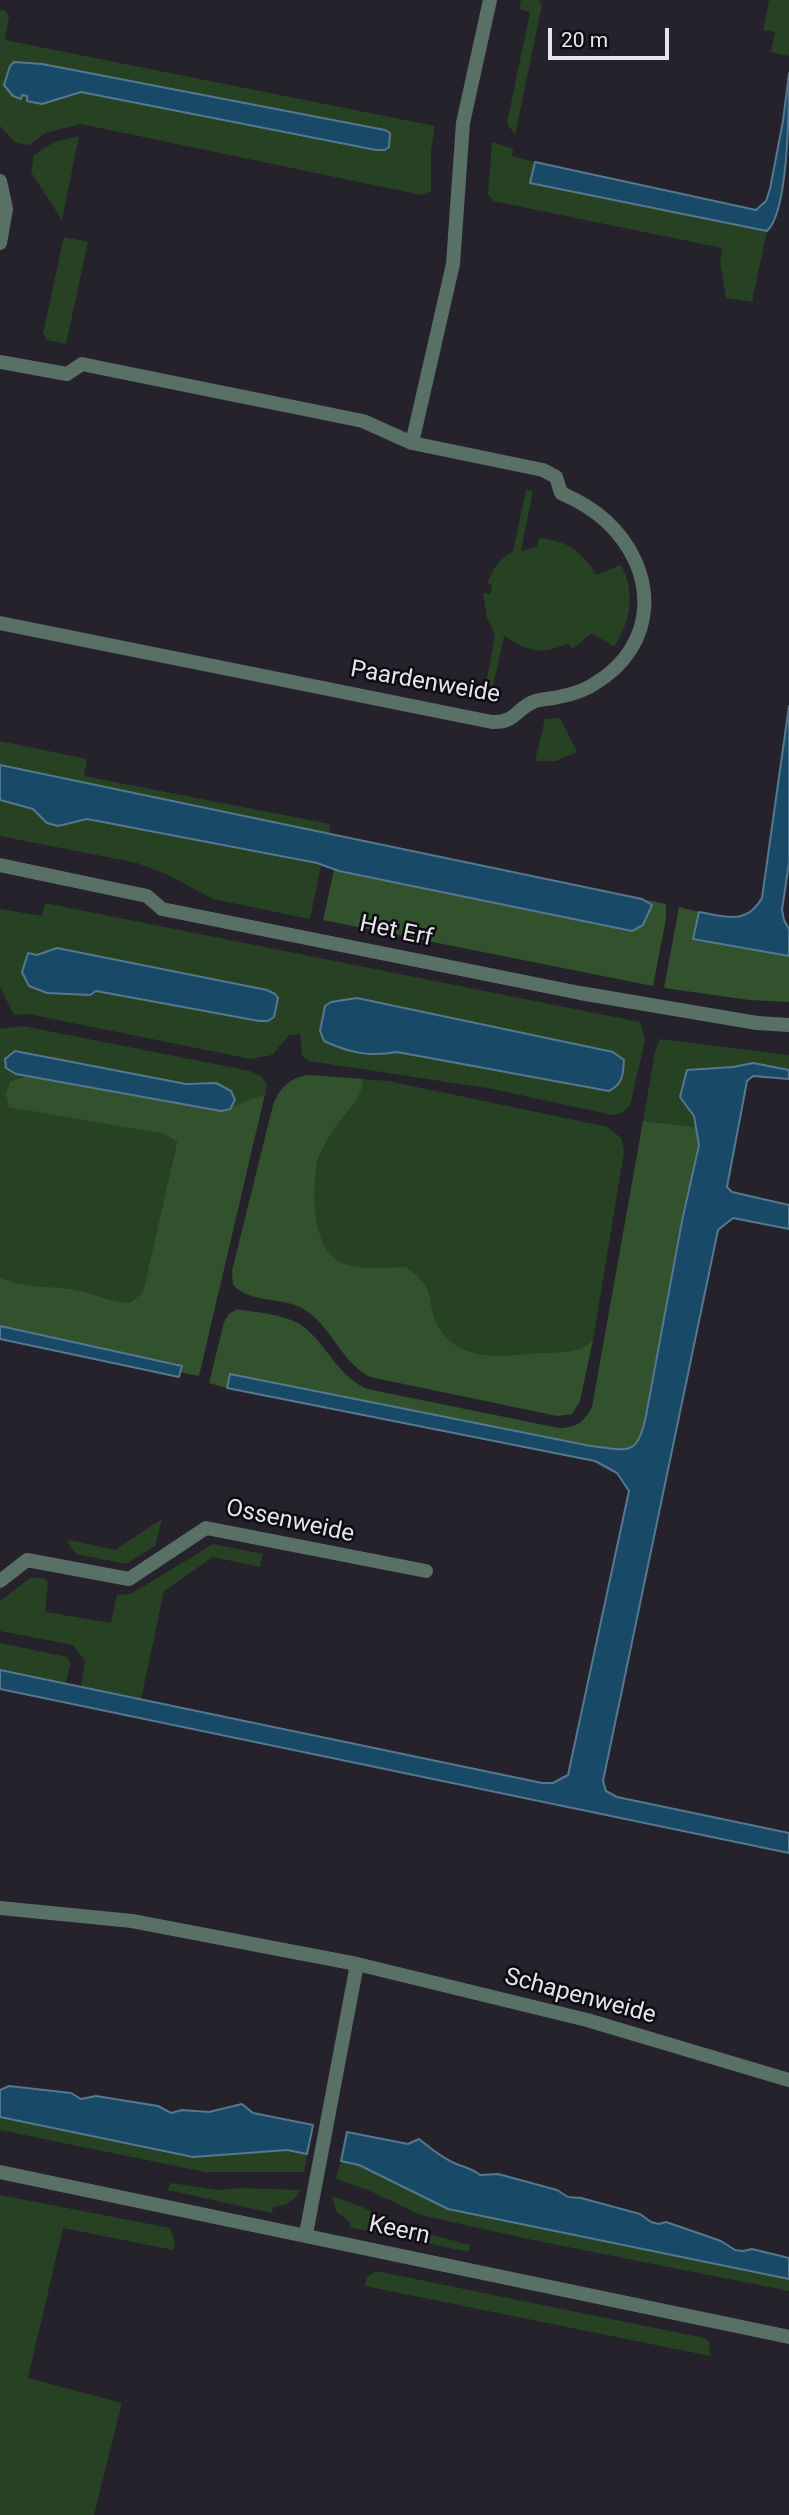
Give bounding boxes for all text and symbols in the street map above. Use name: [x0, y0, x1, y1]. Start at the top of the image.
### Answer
scale bar: [551, 14, 672, 58]
text: 20 m: [561, 28, 608, 52]
street label: Paardenweide: [348, 656, 502, 710]
street label: Het Erf: [357, 910, 435, 954]
street label: Ossenweide: [223, 1494, 357, 1550]
street label: Schapenweide: [501, 1963, 659, 2031]
street label: Keern: [366, 2211, 432, 2251]

